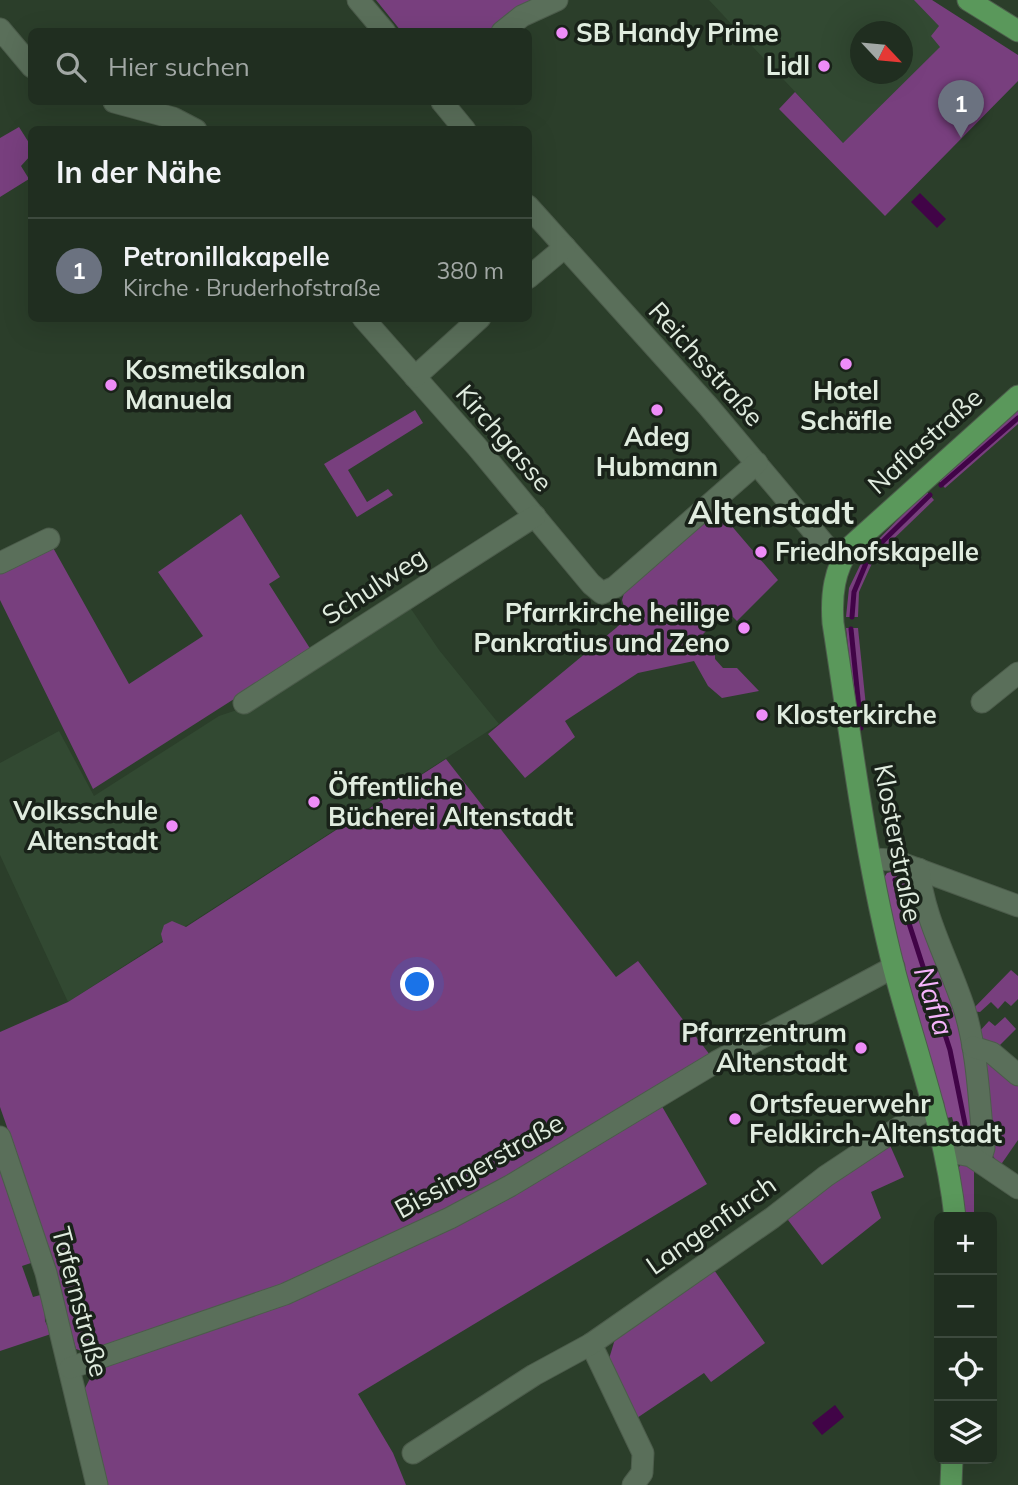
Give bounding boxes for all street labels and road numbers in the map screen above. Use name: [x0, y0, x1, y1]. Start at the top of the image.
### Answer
street label: Reichsstraße: [642, 294, 771, 433]
street label: Kirchgasse: [449, 377, 560, 498]
street label: Naflastraße: [860, 381, 989, 501]
street label: Schulweg: [315, 540, 432, 631]
street label: Klosterstraße: [867, 761, 930, 925]
street label: Bissingerstraße: [389, 1106, 569, 1225]
street label: Langenfurch: [639, 1168, 782, 1281]
street label: Tafernstraße: [45, 1223, 116, 1381]

